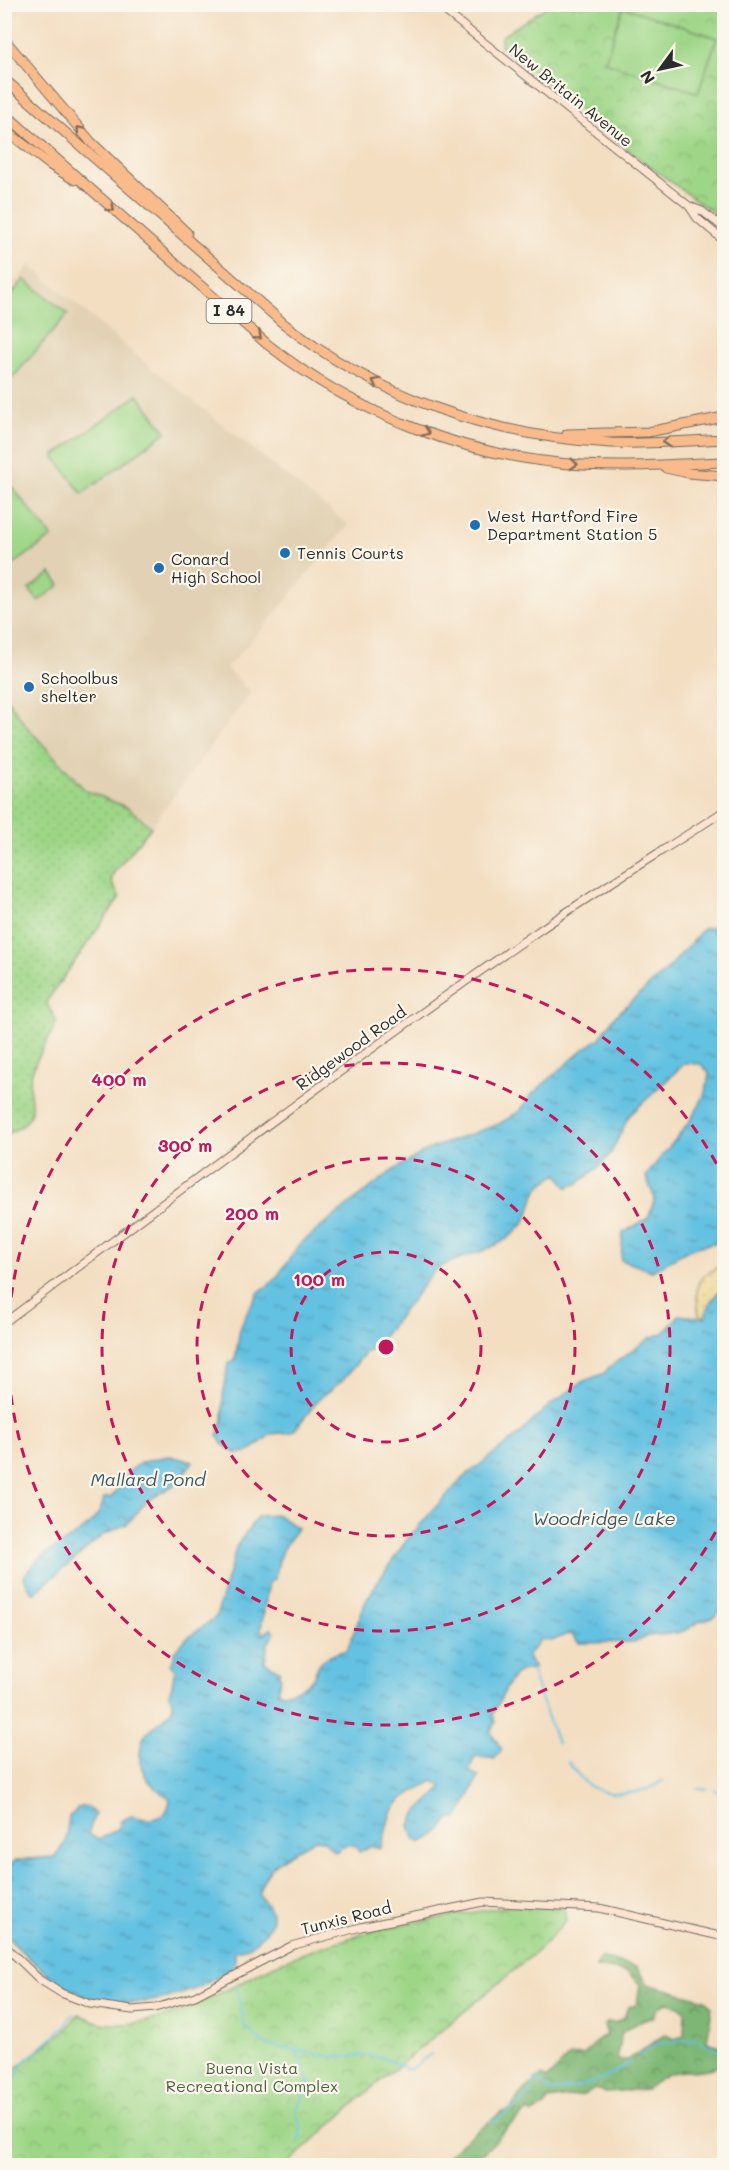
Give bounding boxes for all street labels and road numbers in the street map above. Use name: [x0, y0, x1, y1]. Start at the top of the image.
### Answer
street label: New Britain Avenue: [505, 38, 638, 151]
road number: I 84: [206, 299, 252, 323]
street label: Ridgewood Road: [292, 1001, 410, 1095]
street label: Tunxis Road: [299, 1896, 393, 1939]

